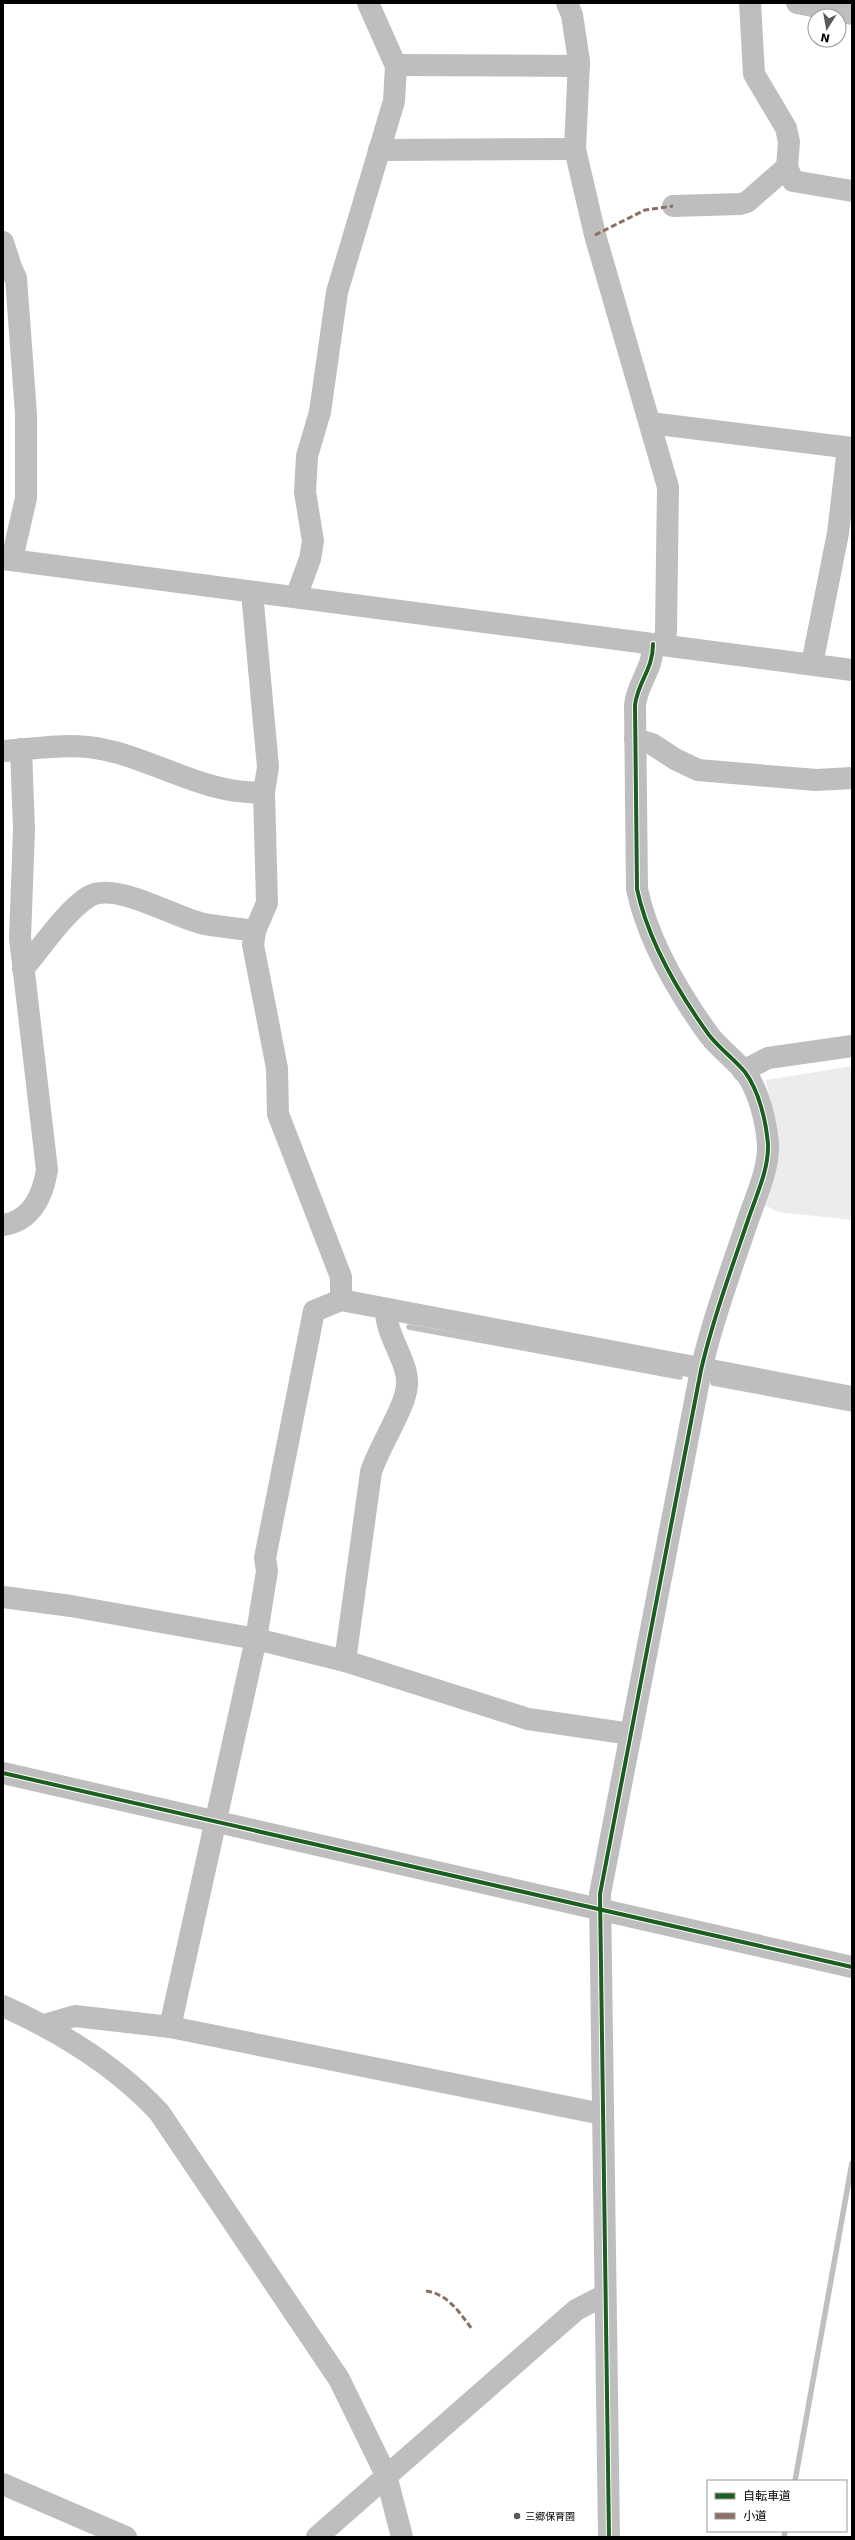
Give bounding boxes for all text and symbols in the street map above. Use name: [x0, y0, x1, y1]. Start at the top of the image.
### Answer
north arrow: [807, 8, 847, 48]
text: N: [819, 30, 831, 45]
legend: [707, 2480, 847, 2532]
text: 自転車道: [743, 2489, 791, 2503]
text: 小道: [743, 2509, 767, 2523]
marker: 三郷保育園: [512, 2511, 522, 2521]
place label: 三郷保育園: [525, 2511, 575, 2522]

